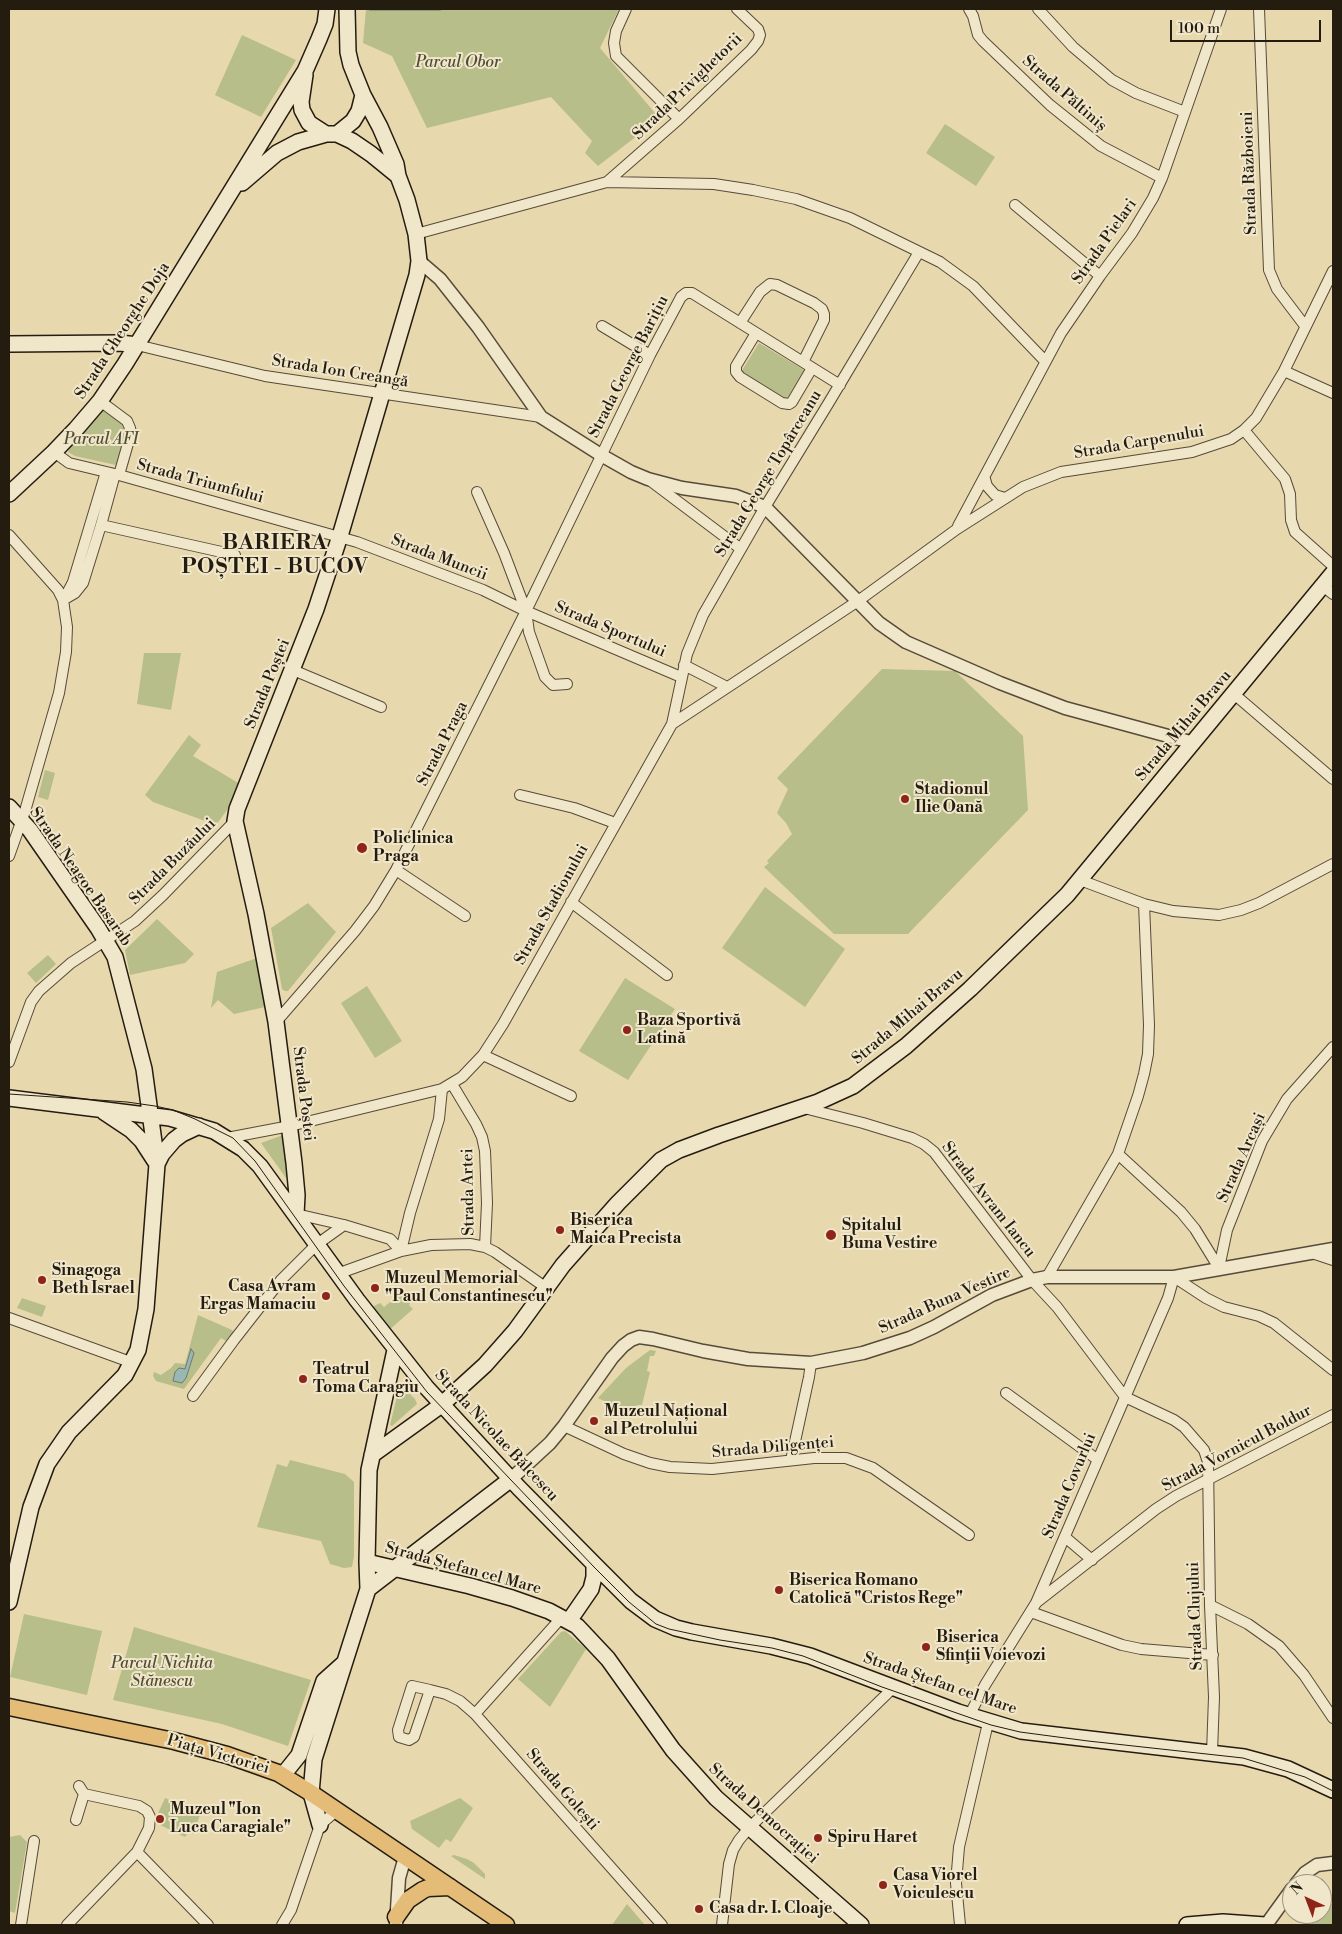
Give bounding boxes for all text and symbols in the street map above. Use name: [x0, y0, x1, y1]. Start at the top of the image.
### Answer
scale bar: [1172, 10, 1323, 42]
text: 100 m: [1178, 19, 1220, 38]
street label: Strada Privighetorii: [629, 30, 747, 144]
street label: Strada Păltiniș: [1018, 52, 1110, 136]
park label: Parcul Obor: [415, 53, 501, 73]
street label: Strada Războieni: [1238, 111, 1262, 235]
street label: Strada Pielari: [1068, 196, 1142, 288]
street label: Strada Gheorghe Doja: [72, 259, 174, 403]
street label: Strada George Barițiu: [585, 293, 673, 441]
street label: Strada Ion Creangă: [270, 352, 410, 392]
street label: Strada George Topârceanu: [712, 387, 826, 561]
street label: Strada Carpenului: [1072, 422, 1206, 464]
park label: Parcul AFI: [64, 430, 138, 450]
street label: Strada Triumfului: [134, 456, 266, 508]
district label: BARIERA POȘTEI - BUCOV: [180, 531, 370, 581]
street label: Strada Muncii: [388, 531, 490, 585]
street label: Strada Sportului: [551, 598, 669, 662]
street label: Strada Poștei: [241, 636, 295, 732]
street label: Strada Mihai Bravu: [1132, 667, 1236, 785]
street label: Strada Praga: [413, 698, 473, 790]
place label: Stadionul Ilie Oană: [915, 780, 989, 818]
marker: Stadionul Ilie Oană: [899, 793, 911, 805]
street label: Strada Neagoe Basarab: [25, 804, 135, 950]
street label: Strada Buzăului: [126, 815, 220, 909]
place label: Policlinica Praga: [373, 829, 453, 867]
marker: Policlinica Praga: [355, 841, 369, 855]
street label: Strada Stadionului: [511, 841, 593, 969]
street label: Strada Mihai Bravu: [849, 965, 967, 1069]
place label: Baza Sportivă Latină: [637, 1011, 741, 1049]
marker: Baza Sportivă Latină: [621, 1024, 633, 1036]
street label: Strada Poștei: [288, 1046, 318, 1142]
street label: Strada Arcași: [1214, 1110, 1270, 1206]
street label: Strada Avram Iancu: [937, 1138, 1039, 1262]
street label: Strada Artei: [459, 1148, 479, 1236]
place label: Biserica Maica Precista: [570, 1211, 681, 1249]
place label: Spitalul Buna Vestire: [842, 1216, 937, 1254]
marker: Biserica Maica Precista: [554, 1224, 566, 1236]
marker: Spitalul Buna Vestire: [824, 1228, 838, 1242]
place label: Sinagoga Beth Israel: [52, 1261, 135, 1299]
street label: Strada Buna Vestire: [876, 1263, 1014, 1339]
place label: Muzeul Memorial "Paul Constantinescu": [385, 1269, 553, 1307]
marker: Sinagoga Beth Israel: [36, 1274, 48, 1286]
place label: Casa Avram Ergas Mamaciu: [200, 1277, 316, 1315]
marker: Muzeul Memorial "Paul Constantinescu": [369, 1282, 381, 1294]
marker: Casa Avram Ergas Mamaciu: [320, 1290, 332, 1302]
place label: Teatrul Toma Caragiu: [313, 1360, 419, 1398]
street label: Strada Nicolae Bălcescu: [430, 1366, 562, 1506]
marker: Teatrul Toma Caragiu: [297, 1373, 309, 1385]
street label: Strada Vornicul Boldur: [1159, 1401, 1315, 1497]
place label: Muzeul Național al Petrolului: [604, 1402, 727, 1440]
marker: Muzeul Național al Petrolului: [588, 1415, 600, 1427]
street label: Strada Covurlui: [1039, 1430, 1101, 1542]
street label: Strada Diligenței: [711, 1433, 835, 1463]
street label: Strada Ștefan cel Mare: [383, 1539, 543, 1599]
street label: Strada Clujului: [1185, 1561, 1207, 1671]
place label: Biserica Romano Catolică "Cristos Rege": [789, 1571, 963, 1609]
marker: Biserica Romano Catolică "Cristos Rege": [773, 1584, 785, 1596]
place label: Biserica Sfinţii Voievozi: [936, 1628, 1046, 1666]
marker: Biserica Sfinţii Voievozi: [920, 1641, 932, 1653]
street label: Strada Ștefan cel Mare: [861, 1649, 1019, 1719]
park label: Parcul Nichita Stănescu: [111, 1654, 213, 1692]
street label: Piața Victoriei: [164, 1731, 272, 1779]
street label: Strada Golești: [521, 1745, 603, 1835]
street label: Strada Democrației: [704, 1760, 822, 1868]
place label: Muzeul "Ion Luca Caragiale": [170, 1800, 291, 1838]
marker: Muzeul "Ion Luca Caragiale": [154, 1813, 166, 1825]
place label: Spiru Haret: [828, 1828, 917, 1848]
marker: Spiru Haret: [812, 1832, 824, 1844]
place label: Casa Viorel Voiculescu: [893, 1866, 978, 1904]
north arrow: [1282, 1874, 1332, 1924]
text: N: [1287, 1878, 1308, 1899]
marker: Casa Viorel Voiculescu: [877, 1879, 889, 1891]
place label: Casa dr. I. Cloaje: [709, 1899, 832, 1919]
marker: Casa dr. I. Cloaje: [693, 1903, 705, 1915]

